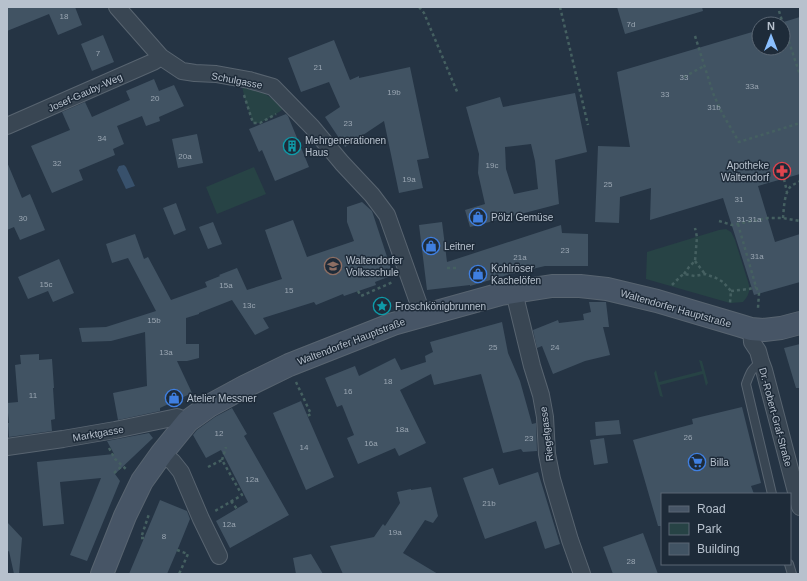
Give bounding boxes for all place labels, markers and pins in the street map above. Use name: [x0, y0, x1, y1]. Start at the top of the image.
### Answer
place label: Mehrgenerationen Haus: [305, 135, 386, 158]
building icon: Mehrgenerationen Haus: [282, 136, 302, 156]
place label: Apotheke Waltendorf: [721, 160, 769, 183]
pharmacy icon: Apotheke Waltendorf: [772, 161, 792, 181]
shop icon: Pölzl Gemüse: [468, 207, 488, 227]
place label: Pölzl Gemüse: [491, 212, 554, 223]
shop icon: Leitner: [421, 236, 441, 256]
place label: Leitner: [444, 241, 475, 252]
place label: Waltendorfer Volksschule: [346, 255, 404, 278]
school or university icon: Waltendorfer Volksschule: [323, 256, 343, 276]
place label: Kohlröser Kachelöfen: [491, 263, 541, 286]
shop icon: Kohlröser Kachelöfen: [468, 264, 488, 284]
place icon: Froschkönigbrunnen: [372, 296, 392, 316]
place label: Froschkönigbrunnen: [395, 301, 486, 312]
shop icon: Atelier Messner: [164, 388, 184, 408]
place label: Atelier Messner: [187, 393, 257, 404]
supermarket icon: Billa: [687, 452, 707, 472]
place label: Billa: [710, 457, 729, 468]

